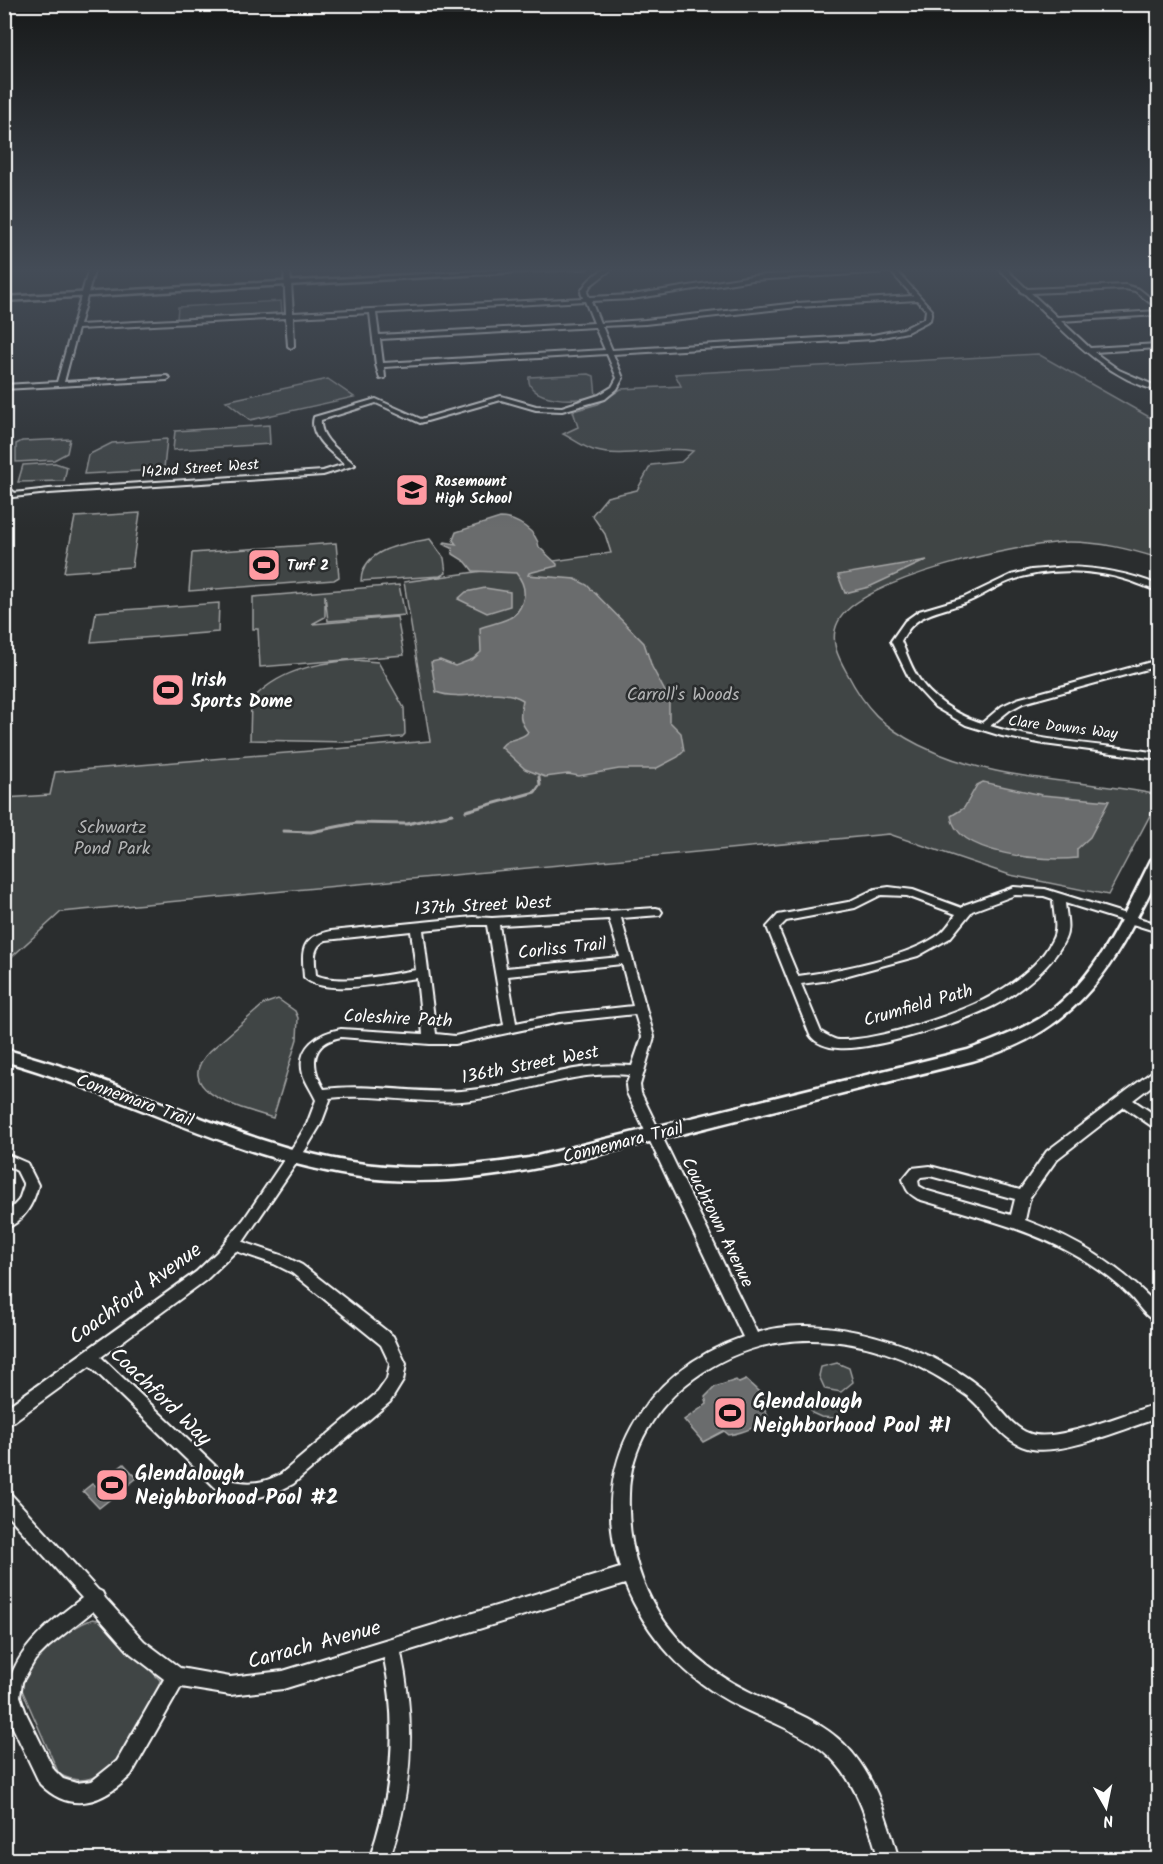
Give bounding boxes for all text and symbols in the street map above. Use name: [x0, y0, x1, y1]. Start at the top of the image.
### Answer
street label: 142nd Street West: [140, 453, 260, 485]
place label: Rosemount High School: [435, 470, 512, 511]
school or university icon: Rosemount High School: [394, 472, 430, 508]
sports icon: Turf 2: [246, 547, 282, 583]
place label: Turf 2: [287, 554, 329, 578]
place label: Irish Sports Dome: [191, 667, 293, 717]
sports icon: Irish Sports Dome: [150, 672, 186, 708]
park label: Carroll's Woods: [627, 681, 740, 710]
street label: Clare Downs Way: [1007, 709, 1120, 747]
park label: Schwartz Pond Park: [74, 814, 151, 864]
street label: 137th Street West: [414, 888, 554, 925]
street label: Corliss Trail: [516, 930, 608, 969]
street label: Crumfield Path: [860, 977, 977, 1036]
street label: Coleshire Path: [343, 1002, 453, 1037]
street label: 136th Street West: [459, 1038, 603, 1093]
street label: Connemara Trail: [72, 1067, 198, 1136]
street label: Connemara Trail: [560, 1114, 687, 1172]
street label: Couchtown Avenue: [672, 1152, 761, 1293]
street label: Coachford Avenue: [62, 1234, 210, 1354]
street label: Coachford Way: [101, 1339, 219, 1455]
place label: Glendalough Neighborhood Pool #1: [753, 1386, 951, 1443]
sports icon: Glendalough Neighborhood Pool #1: [712, 1395, 748, 1431]
place label: Glendalough Neighborhood Pool #2: [135, 1458, 338, 1515]
sports icon: Glendalough Neighborhood Pool #2: [94, 1467, 130, 1503]
street label: Carrach Avenue: [244, 1612, 385, 1679]
north arrow: [1076, 1777, 1136, 1837]
text: N: [1101, 1807, 1115, 1833]

